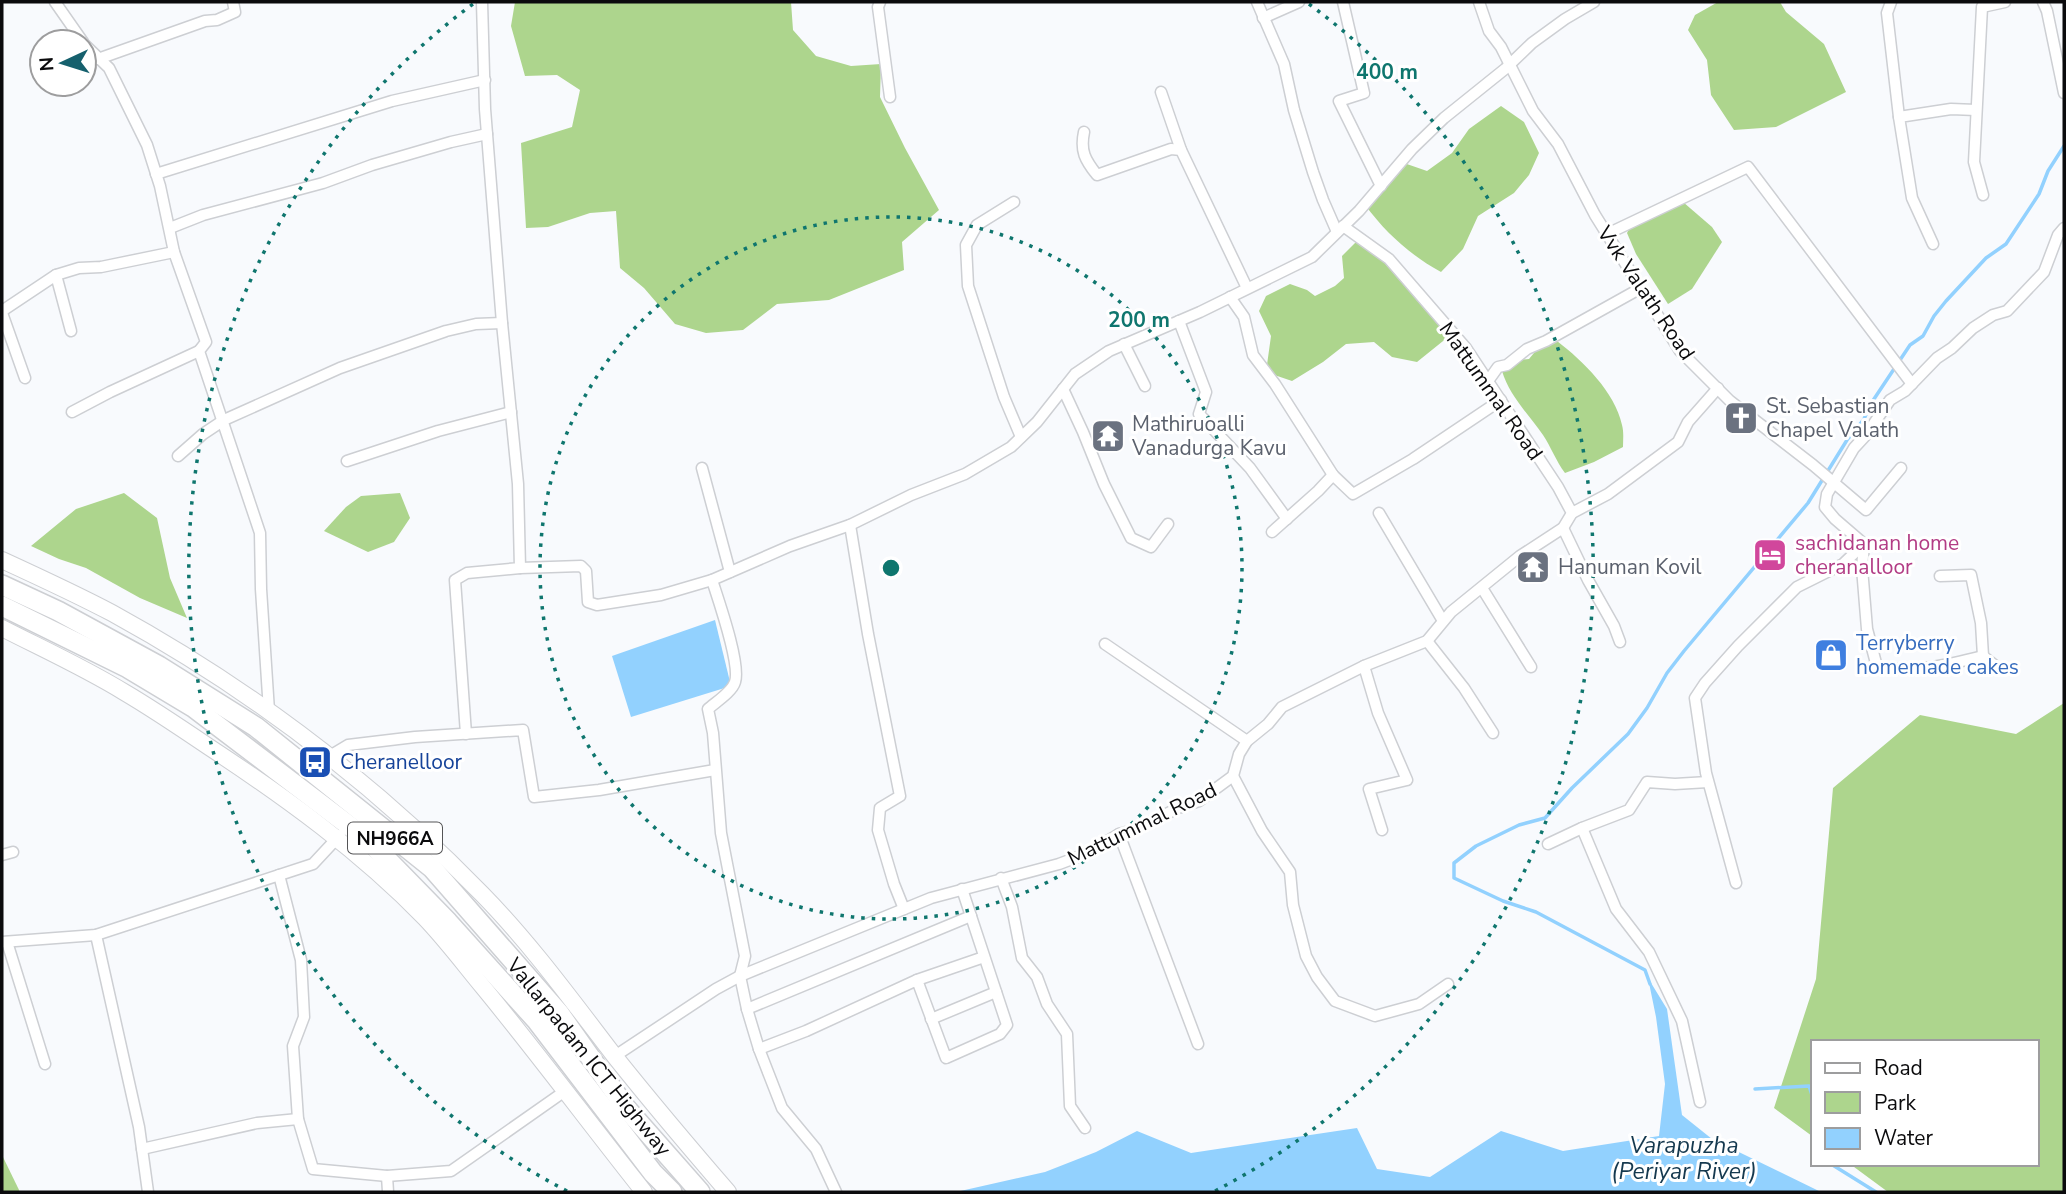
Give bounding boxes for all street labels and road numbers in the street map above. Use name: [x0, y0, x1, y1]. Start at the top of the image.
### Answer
street label: Vvk Valath Road: [1590, 220, 1701, 365]
street label: Mattummal Road: [1433, 316, 1549, 466]
street label: Mattummal Road: [1063, 776, 1221, 872]
road number: NH966A: [348, 822, 442, 853]
street label: Vallarpadam ICT Highway: [500, 951, 678, 1162]

